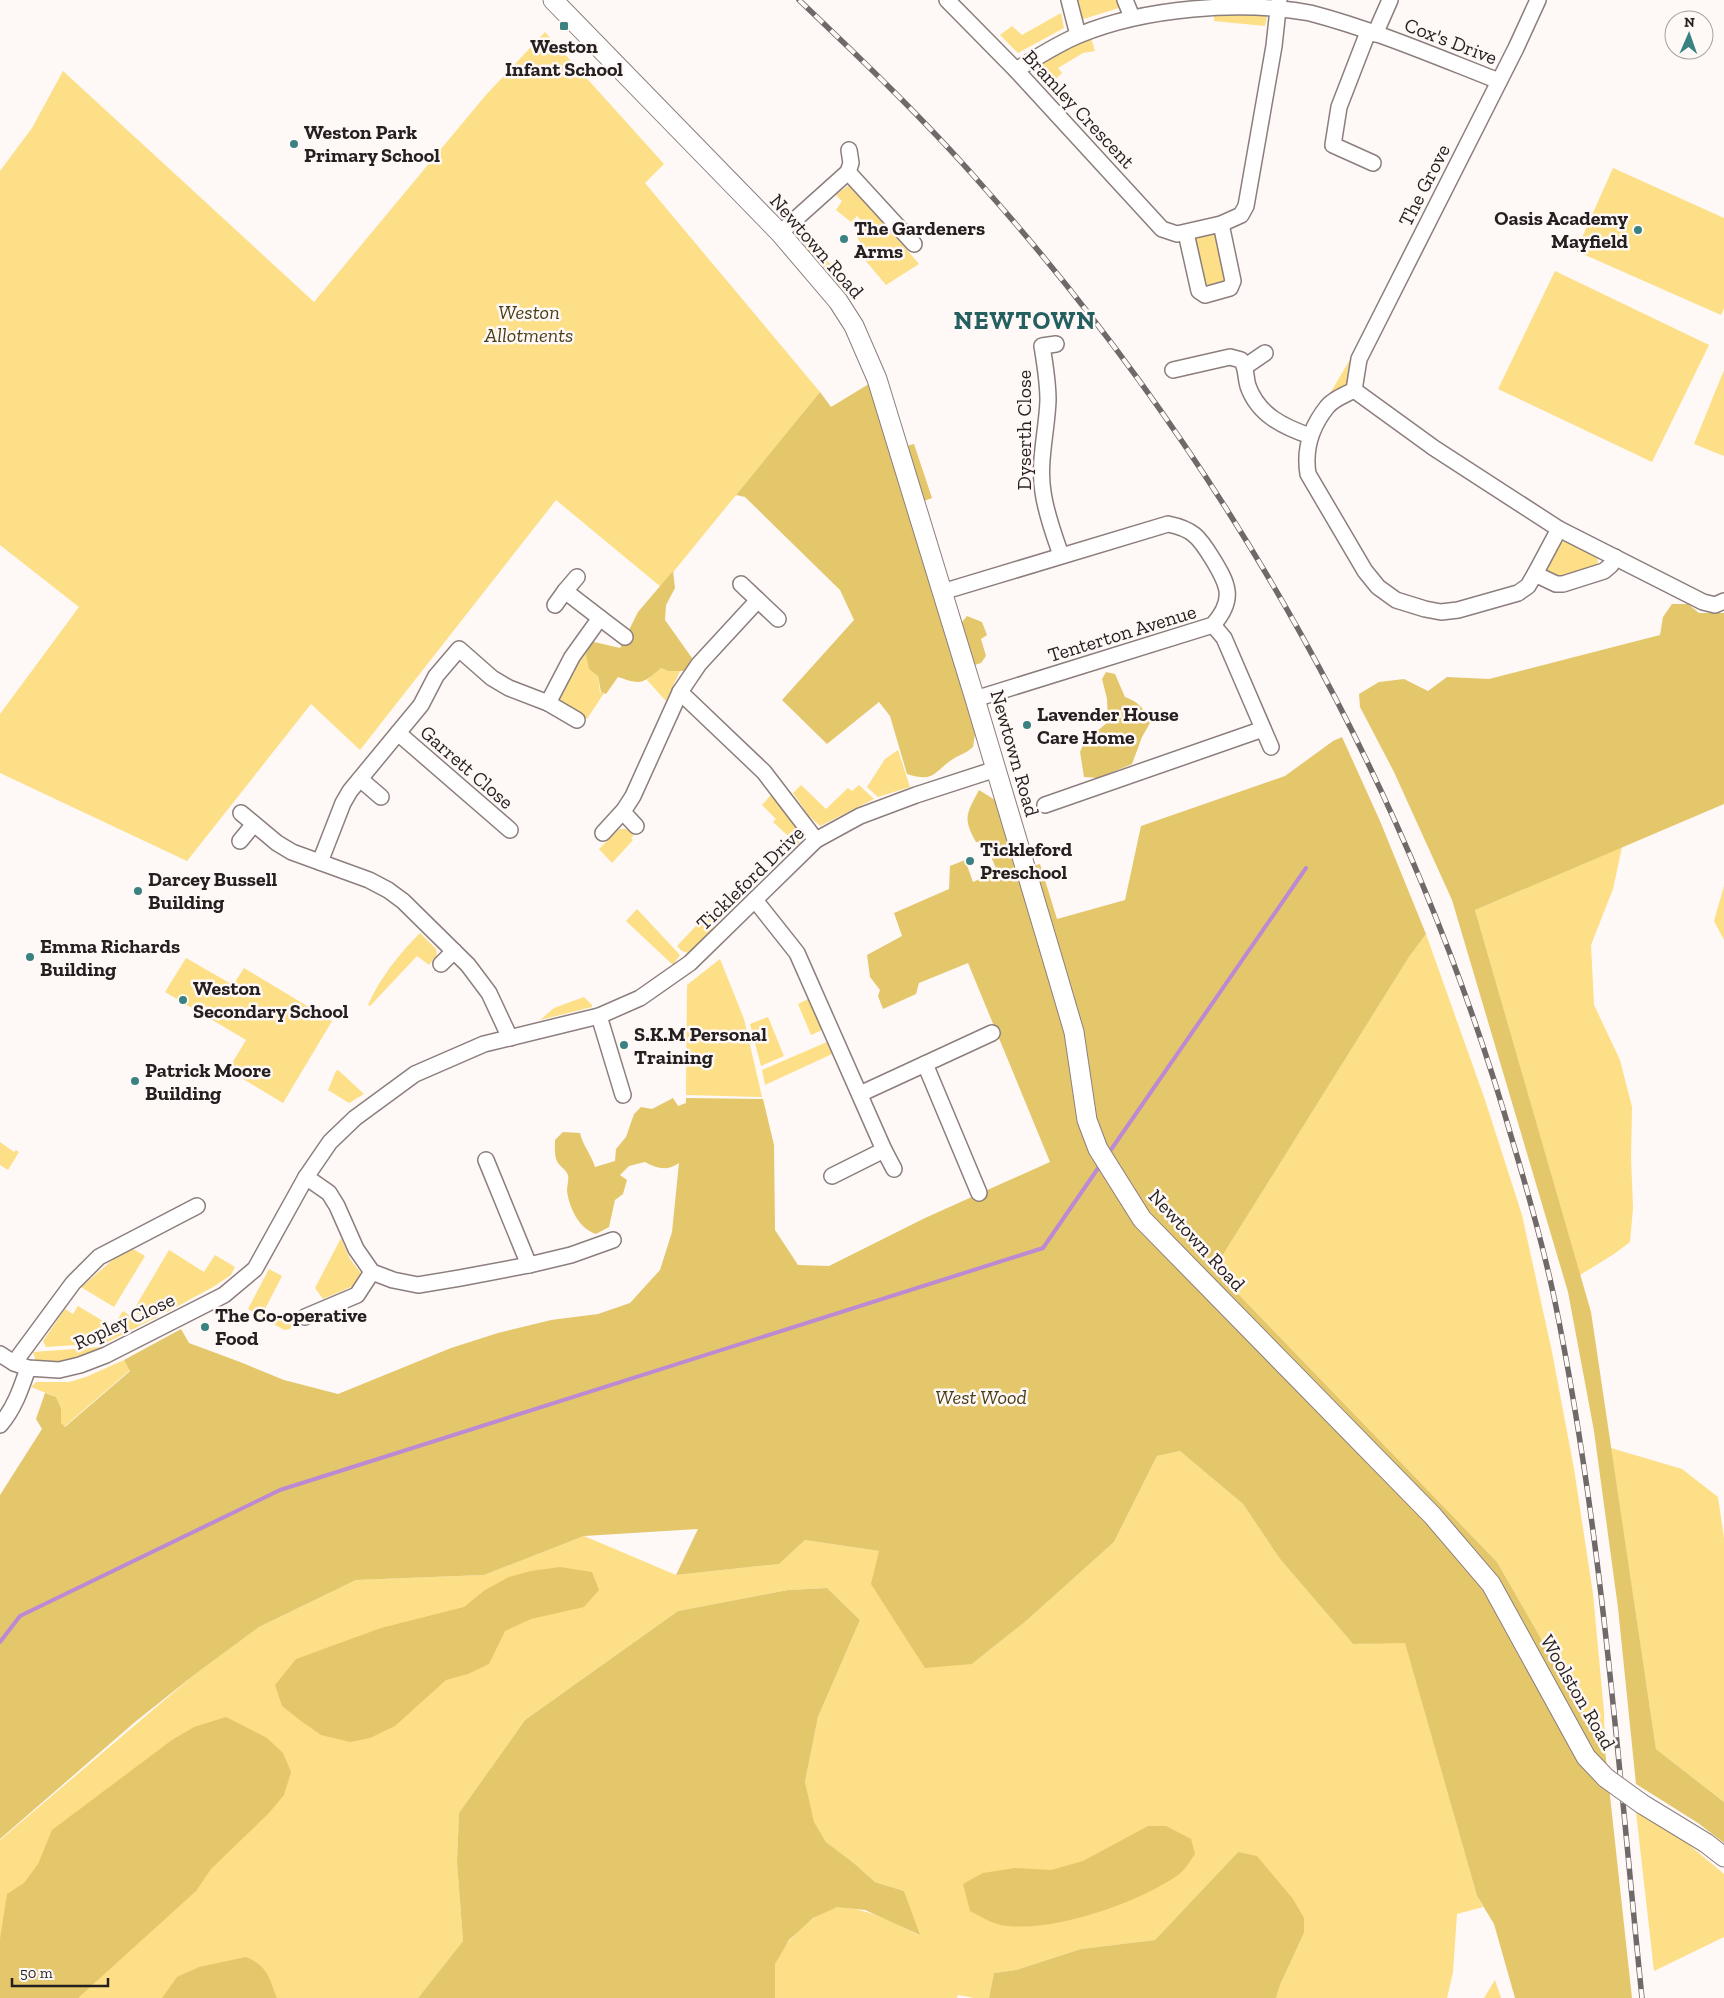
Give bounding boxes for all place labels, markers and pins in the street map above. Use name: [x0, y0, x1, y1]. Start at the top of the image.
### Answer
marker: Weston Infant School: [558, 20, 570, 32]
place label: Weston Infant School: [505, 34, 623, 81]
place label: Weston Park Primary School: [304, 120, 440, 167]
marker: Weston Park Primary School: [288, 138, 300, 150]
place label: Oasis Academy Mayfield: [1494, 206, 1629, 253]
place label: The Gardeners Arms: [854, 216, 985, 263]
marker: Oasis Academy Mayfield: [1632, 224, 1644, 236]
marker: The Gardeners Arms: [838, 233, 850, 245]
place label: Lavender House Care Home: [1037, 702, 1179, 749]
marker: Lavender House Care Home: [1021, 719, 1033, 731]
place label: Tickleford Preschool: [980, 837, 1073, 884]
marker: Tickleford Preschool: [964, 855, 976, 867]
place label: Darcey Bussell Building: [148, 867, 277, 914]
marker: Darcey Bussell Building: [132, 885, 144, 897]
place label: Emma Richards Building: [40, 934, 180, 981]
marker: Emma Richards Building: [24, 951, 36, 963]
place label: Weston Secondary School: [193, 976, 349, 1023]
marker: Weston Secondary School: [177, 994, 189, 1006]
place label: S.K.M Personal Training: [634, 1022, 767, 1069]
marker: S.K.M Personal Training: [618, 1039, 630, 1051]
place label: Patrick Moore Building: [145, 1058, 271, 1105]
marker: Patrick Moore Building: [129, 1075, 141, 1087]
place label: The Co-operative Food: [215, 1303, 367, 1350]
marker: The Co-operative Food: [199, 1321, 211, 1333]

